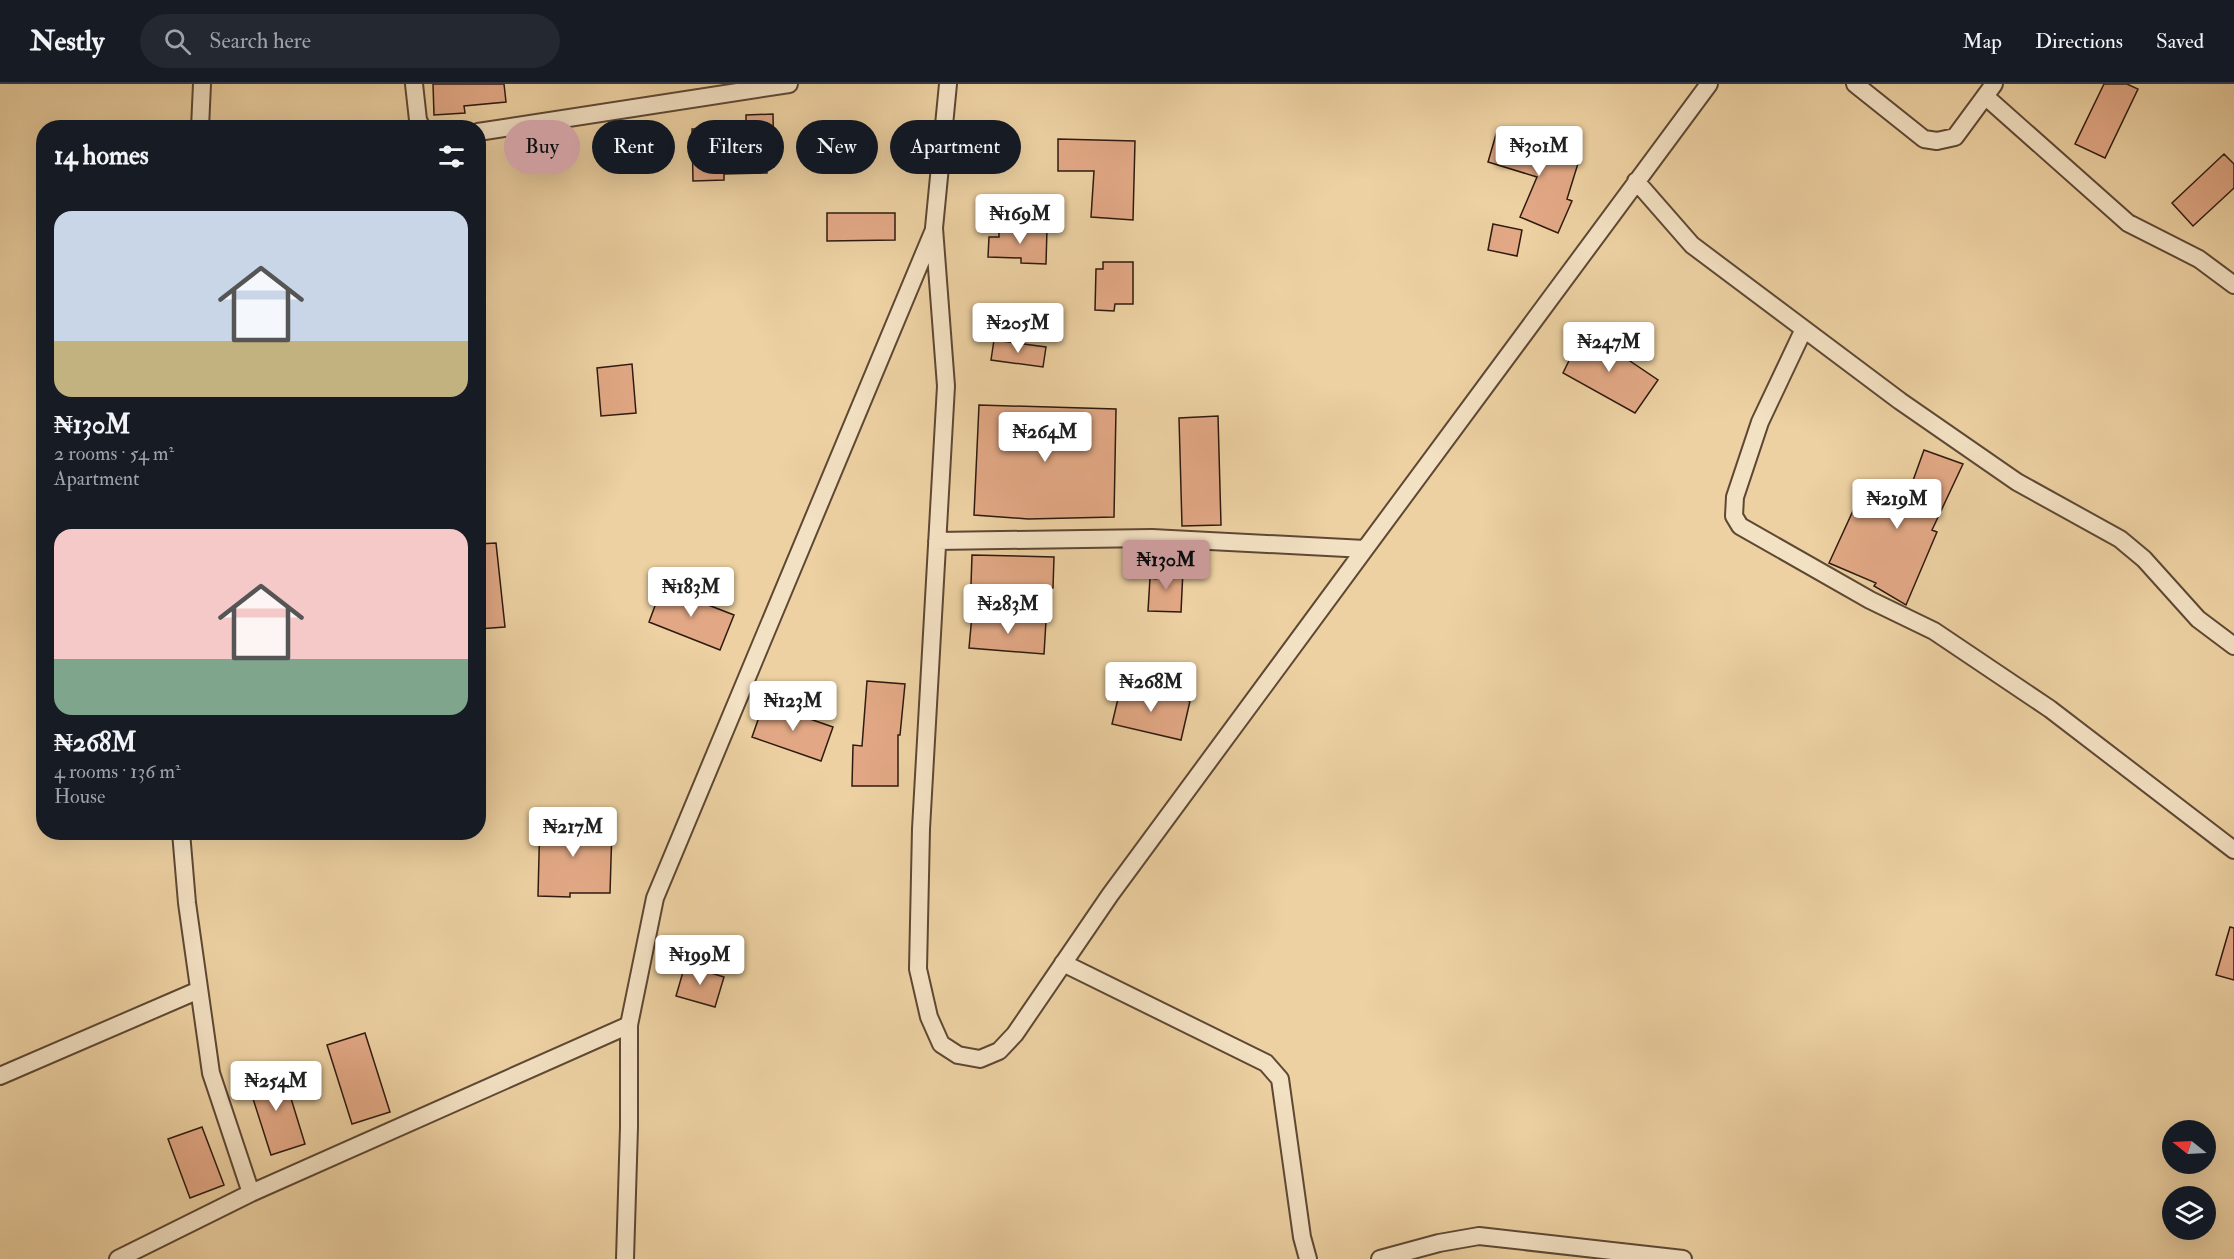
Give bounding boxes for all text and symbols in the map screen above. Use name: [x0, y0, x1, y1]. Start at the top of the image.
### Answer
search box: [140, 14, 560, 68]
text: Nestly: [30, 24, 104, 59]
icon: search: [161, 25, 194, 58]
text: Search here: [209, 27, 311, 55]
text: Map: [1962, 28, 2002, 55]
text: Directions: [2035, 28, 2123, 55]
text: Saved: [2156, 28, 2204, 55]
chip: Buy: [504, 120, 580, 174]
chip: Rent: [592, 120, 675, 174]
chip: Filters: [687, 120, 784, 174]
chip: New: [796, 120, 878, 174]
chip: Apartment: [890, 120, 1021, 174]
pin: ₦301M: [1497, 126, 1581, 177]
text: ₦301M: [1510, 133, 1568, 158]
text: 14 homes: [54, 140, 149, 172]
icon: filters: [435, 140, 468, 173]
pin: ₦169M: [978, 194, 1062, 245]
text: ₦169M: [989, 201, 1051, 226]
icon: home: [207, 250, 315, 358]
pin: ₦205M: [976, 303, 1060, 354]
text: ₦205M: [987, 310, 1049, 335]
pin: ₦247M: [1567, 322, 1651, 373]
text: ₦247M: [1577, 329, 1641, 354]
text: ₦130M: [54, 409, 131, 441]
pin: ₦264M: [1003, 412, 1087, 463]
text: ₦264M: [1013, 419, 1077, 444]
text: 2 rooms · 54 m²: [54, 441, 174, 466]
text: Apartment: [54, 466, 139, 491]
pin: ₦219M: [1855, 479, 1939, 530]
text: ₦219M: [1866, 486, 1928, 511]
pin: ₦130M: [1124, 540, 1208, 591]
text: ₦130M: [1137, 547, 1195, 572]
pin: ₦183M: [649, 567, 733, 618]
icon: home: [207, 568, 315, 676]
text: ₦183M: [662, 574, 720, 599]
pin: ₦283M: [966, 584, 1050, 635]
text: ₦283M: [978, 591, 1039, 616]
pin: ₦268M: [1109, 662, 1193, 713]
text: ₦268M: [1119, 669, 1183, 694]
pin: ₦123M: [751, 681, 835, 732]
text: ₦123M: [764, 688, 822, 713]
text: ₦268M: [54, 727, 136, 759]
text: 4 rooms · 136 m²: [54, 759, 181, 784]
text: House: [54, 784, 105, 809]
pin: ₦217M: [531, 807, 615, 858]
text: ₦217M: [543, 814, 603, 839]
pin: ₦199M: [658, 935, 742, 986]
text: ₦199M: [669, 942, 731, 967]
pin: ₦254M: [234, 1061, 318, 1112]
text: ₦254M: [245, 1068, 307, 1093]
north arrow: [2162, 1120, 2216, 1174]
map controls: [2162, 1120, 2216, 1240]
button: layers: [2162, 1186, 2216, 1240]

